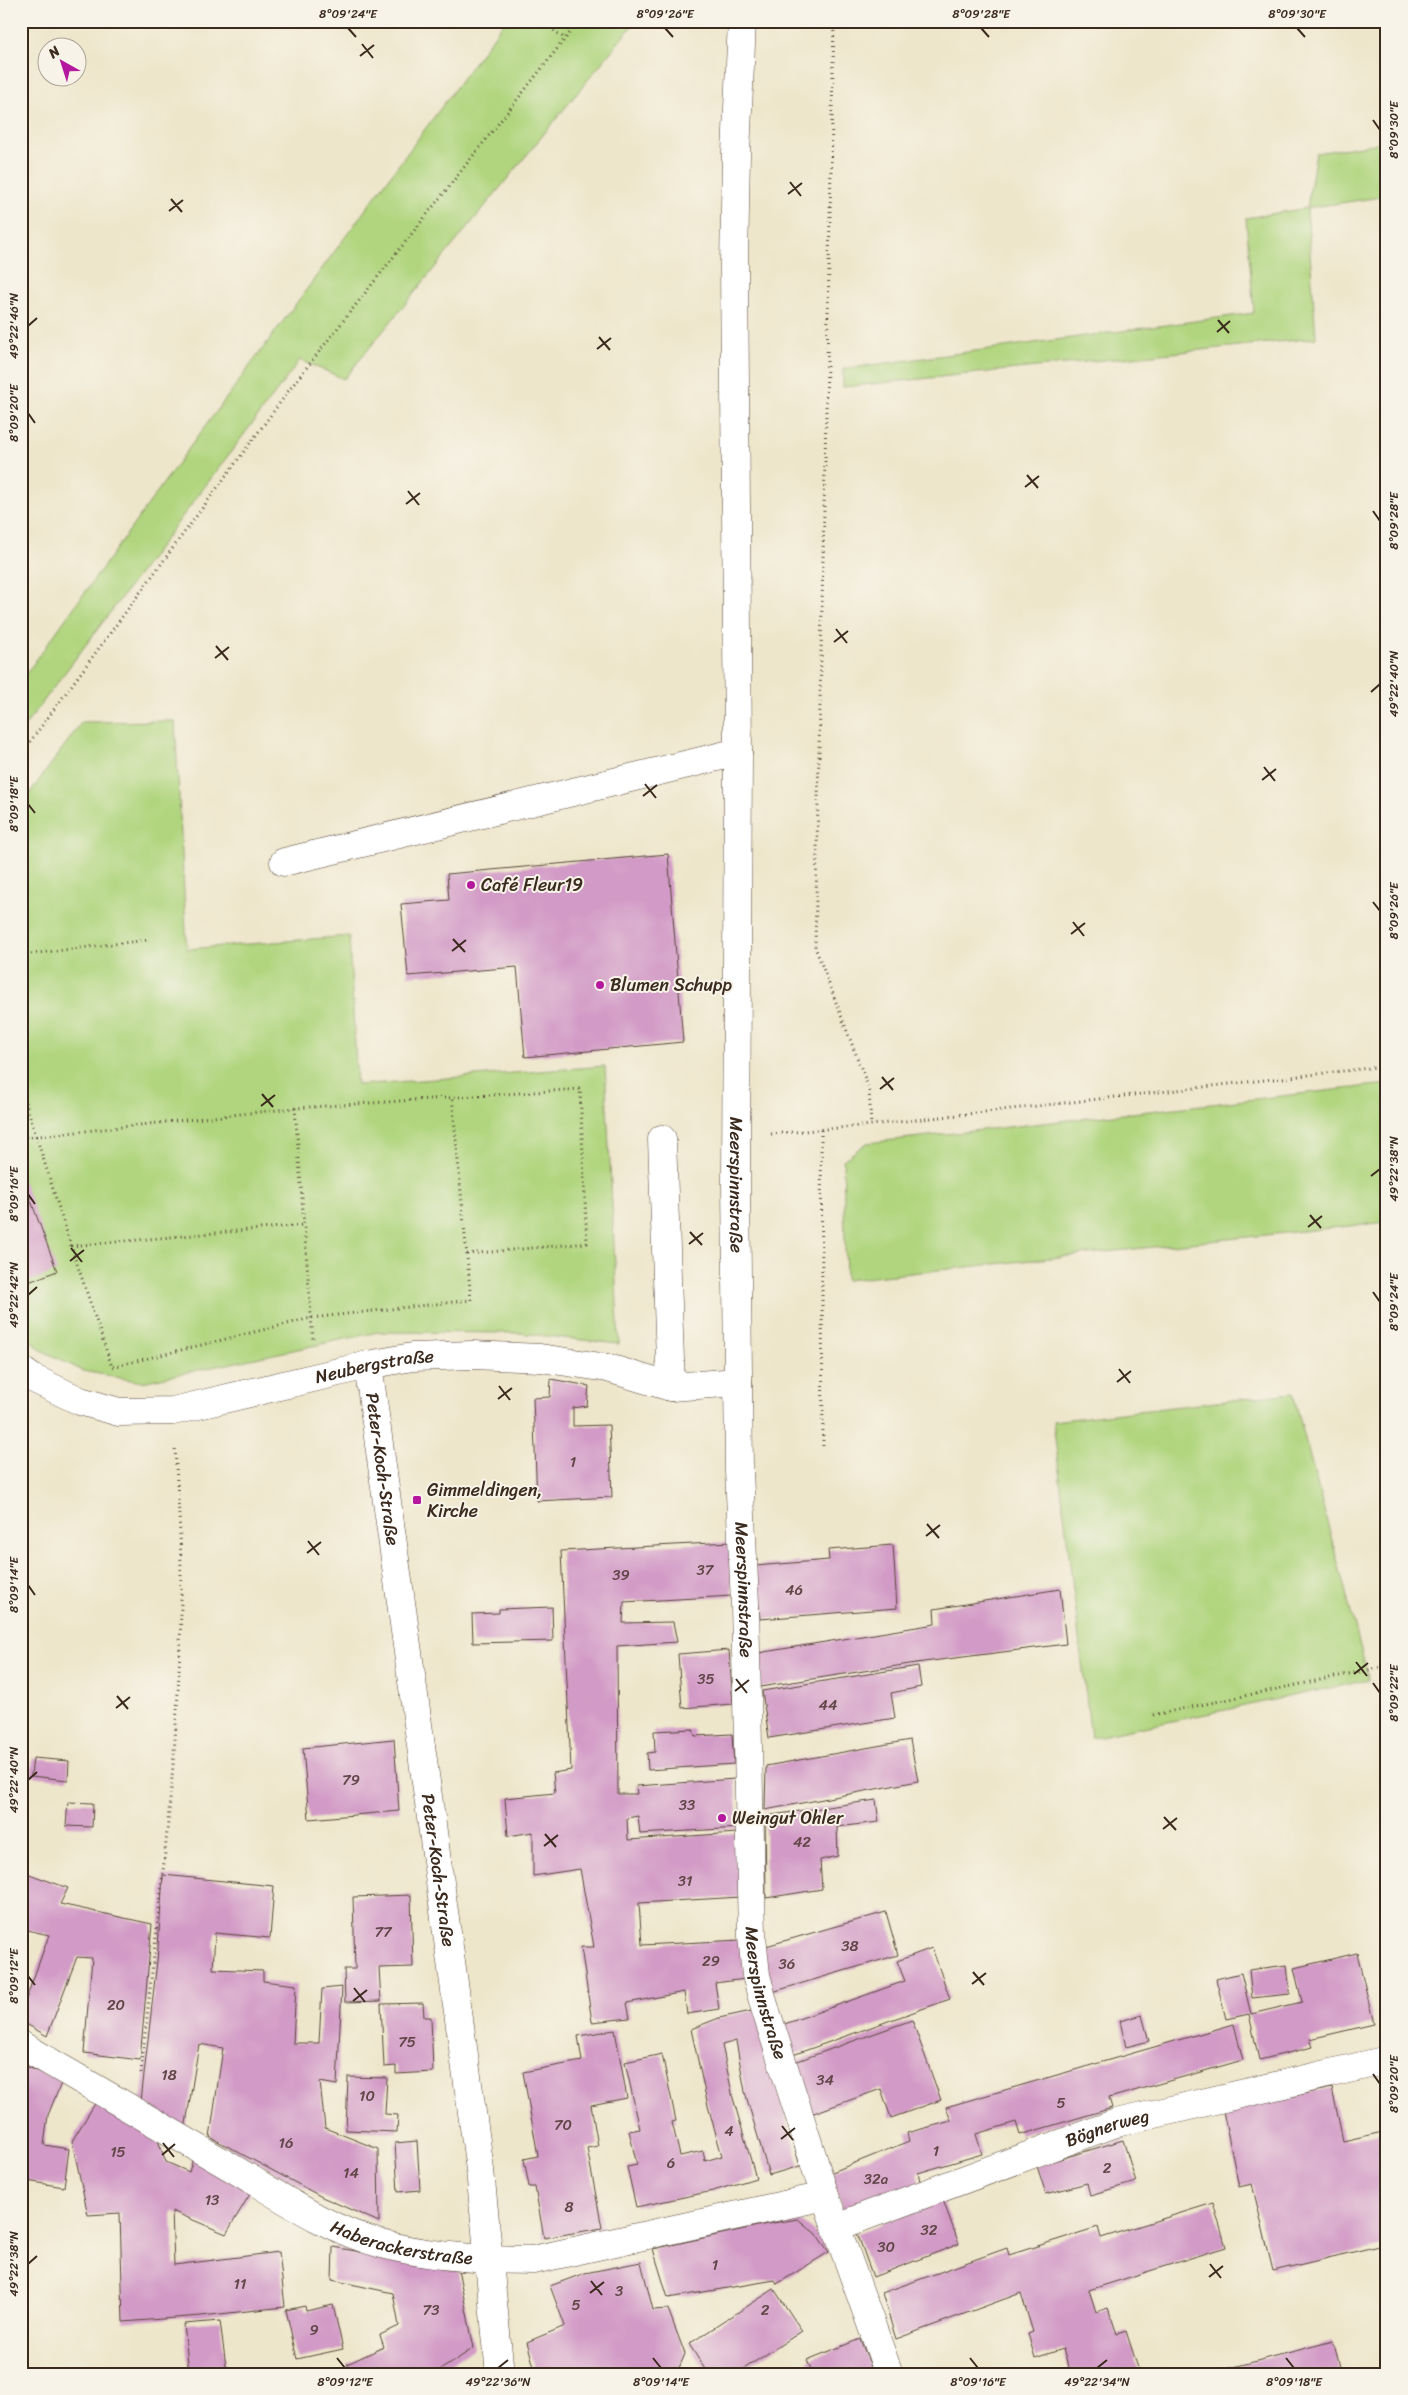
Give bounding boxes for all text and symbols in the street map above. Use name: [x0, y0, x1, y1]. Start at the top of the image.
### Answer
text: 8°09'24"E: [319, 3, 378, 25]
text: 8°09'26"E: [636, 3, 695, 25]
text: 8°09'28"E: [952, 3, 1011, 25]
text: 8°09'30"E: [1268, 3, 1327, 25]
north arrow: [38, 38, 88, 88]
text: N: [42, 39, 66, 66]
text: 8°09'30"E: [1383, 100, 1405, 159]
text: 49°22'46"N: [3, 292, 25, 359]
text: 8°09'20"E: [3, 383, 25, 442]
text: 8°09'28"E: [1383, 491, 1405, 550]
text: 49°22'40"N: [1383, 650, 1405, 717]
text: 8°09'18"E: [3, 775, 25, 832]
place label: Café Fleur19: [481, 869, 583, 901]
marker: Café Fleur19: [465, 879, 477, 891]
text: 8°09'26"E: [1383, 881, 1405, 940]
place label: Blumen Schupp: [610, 969, 733, 1001]
marker: Blumen Schupp: [594, 979, 606, 991]
street label: Meerspinnstraße: [720, 1117, 753, 1253]
text: 49°22'38"N: [1383, 1136, 1405, 1202]
text: 8°09'16"E: [3, 1165, 25, 1222]
text: 49°22'42"N: [3, 1261, 25, 1328]
text: 8°09'24"E: [1383, 1272, 1405, 1331]
street label: Neubergstraße: [312, 1340, 434, 1393]
street label: Peter-Koch-Straße: [356, 1390, 409, 1548]
house number: 1: [570, 1449, 576, 1475]
place label: Gimmeldingen, Kirche: [427, 1474, 542, 1527]
marker: Gimmeldingen, Kirche: [411, 1494, 423, 1506]
street label: Meerspinnstraße: [725, 1521, 762, 1658]
text: 8°09'14"E: [3, 1556, 25, 1613]
house number: 37: [697, 1557, 715, 1583]
house number: 39: [612, 1562, 630, 1588]
house number: 46: [785, 1577, 803, 1603]
text: 8°09'22"E: [1383, 1663, 1405, 1722]
house number: 35: [697, 1666, 715, 1692]
house number: 44: [819, 1692, 837, 1718]
text: 49°22'40"N: [3, 1746, 25, 1813]
house number: 79: [342, 1767, 360, 1793]
street label: Peter-Koch-Straße: [412, 1792, 465, 1949]
house number: 33: [679, 1792, 695, 1818]
place label: Weingut Ohler: [732, 1802, 845, 1834]
marker: Weingut Ohler: [716, 1812, 728, 1824]
house number: 42: [793, 1829, 811, 1855]
house number: 31: [678, 1868, 692, 1894]
house number: 77: [374, 1919, 393, 1945]
street label: Meerspinnstraße: [736, 1926, 796, 2064]
house number: 38: [841, 1933, 859, 1959]
text: 8°09'12"E: [3, 1947, 25, 2004]
house number: 29: [702, 1948, 720, 1974]
house number: 36: [779, 1951, 795, 1977]
house number: 20: [107, 1992, 125, 2018]
house number: 75: [398, 2029, 416, 2055]
text: 8°09'20"E: [1383, 2054, 1405, 2113]
house number: 18: [161, 2062, 177, 2088]
house number: 34: [816, 2067, 834, 2093]
house number: 10: [359, 2083, 375, 2109]
house number: 5: [1056, 2090, 1066, 2116]
street label: Bögnerweg: [1061, 2100, 1152, 2156]
house number: 70: [554, 2112, 572, 2138]
house number: 4: [724, 2118, 734, 2144]
house number: 16: [279, 2130, 293, 2156]
house number: 1: [933, 2138, 939, 2164]
house number: 15: [110, 2139, 126, 2165]
house number: 6: [667, 2150, 675, 2176]
house number: 2: [1103, 2155, 1112, 2181]
house number: 14: [343, 2160, 359, 2186]
house number: 32a: [864, 2166, 889, 2192]
house number: 13: [205, 2187, 219, 2213]
house number: 8: [564, 2194, 574, 2220]
street label: Haberackerstraße: [325, 2211, 474, 2274]
house number: 32: [921, 2217, 938, 2243]
text: 49°22'38"N: [3, 2231, 25, 2297]
house number: 30: [877, 2234, 895, 2260]
house number: 1: [712, 2252, 718, 2278]
house number: 11: [234, 2271, 246, 2297]
house number: 3: [615, 2278, 623, 2304]
house number: 5: [571, 2292, 581, 2318]
house number: 73: [423, 2297, 439, 2323]
house number: 2: [761, 2297, 770, 2323]
house number: 9: [309, 2317, 319, 2343]
text: 8°09'12"E: [317, 2371, 374, 2393]
text: 49°22'36"N: [465, 2371, 531, 2393]
text: 8°09'14"E: [633, 2371, 690, 2393]
text: 8°09'16"E: [950, 2371, 1007, 2393]
text: 49°22'34"N: [1064, 2371, 1131, 2393]
text: 8°09'18"E: [1266, 2371, 1323, 2393]

